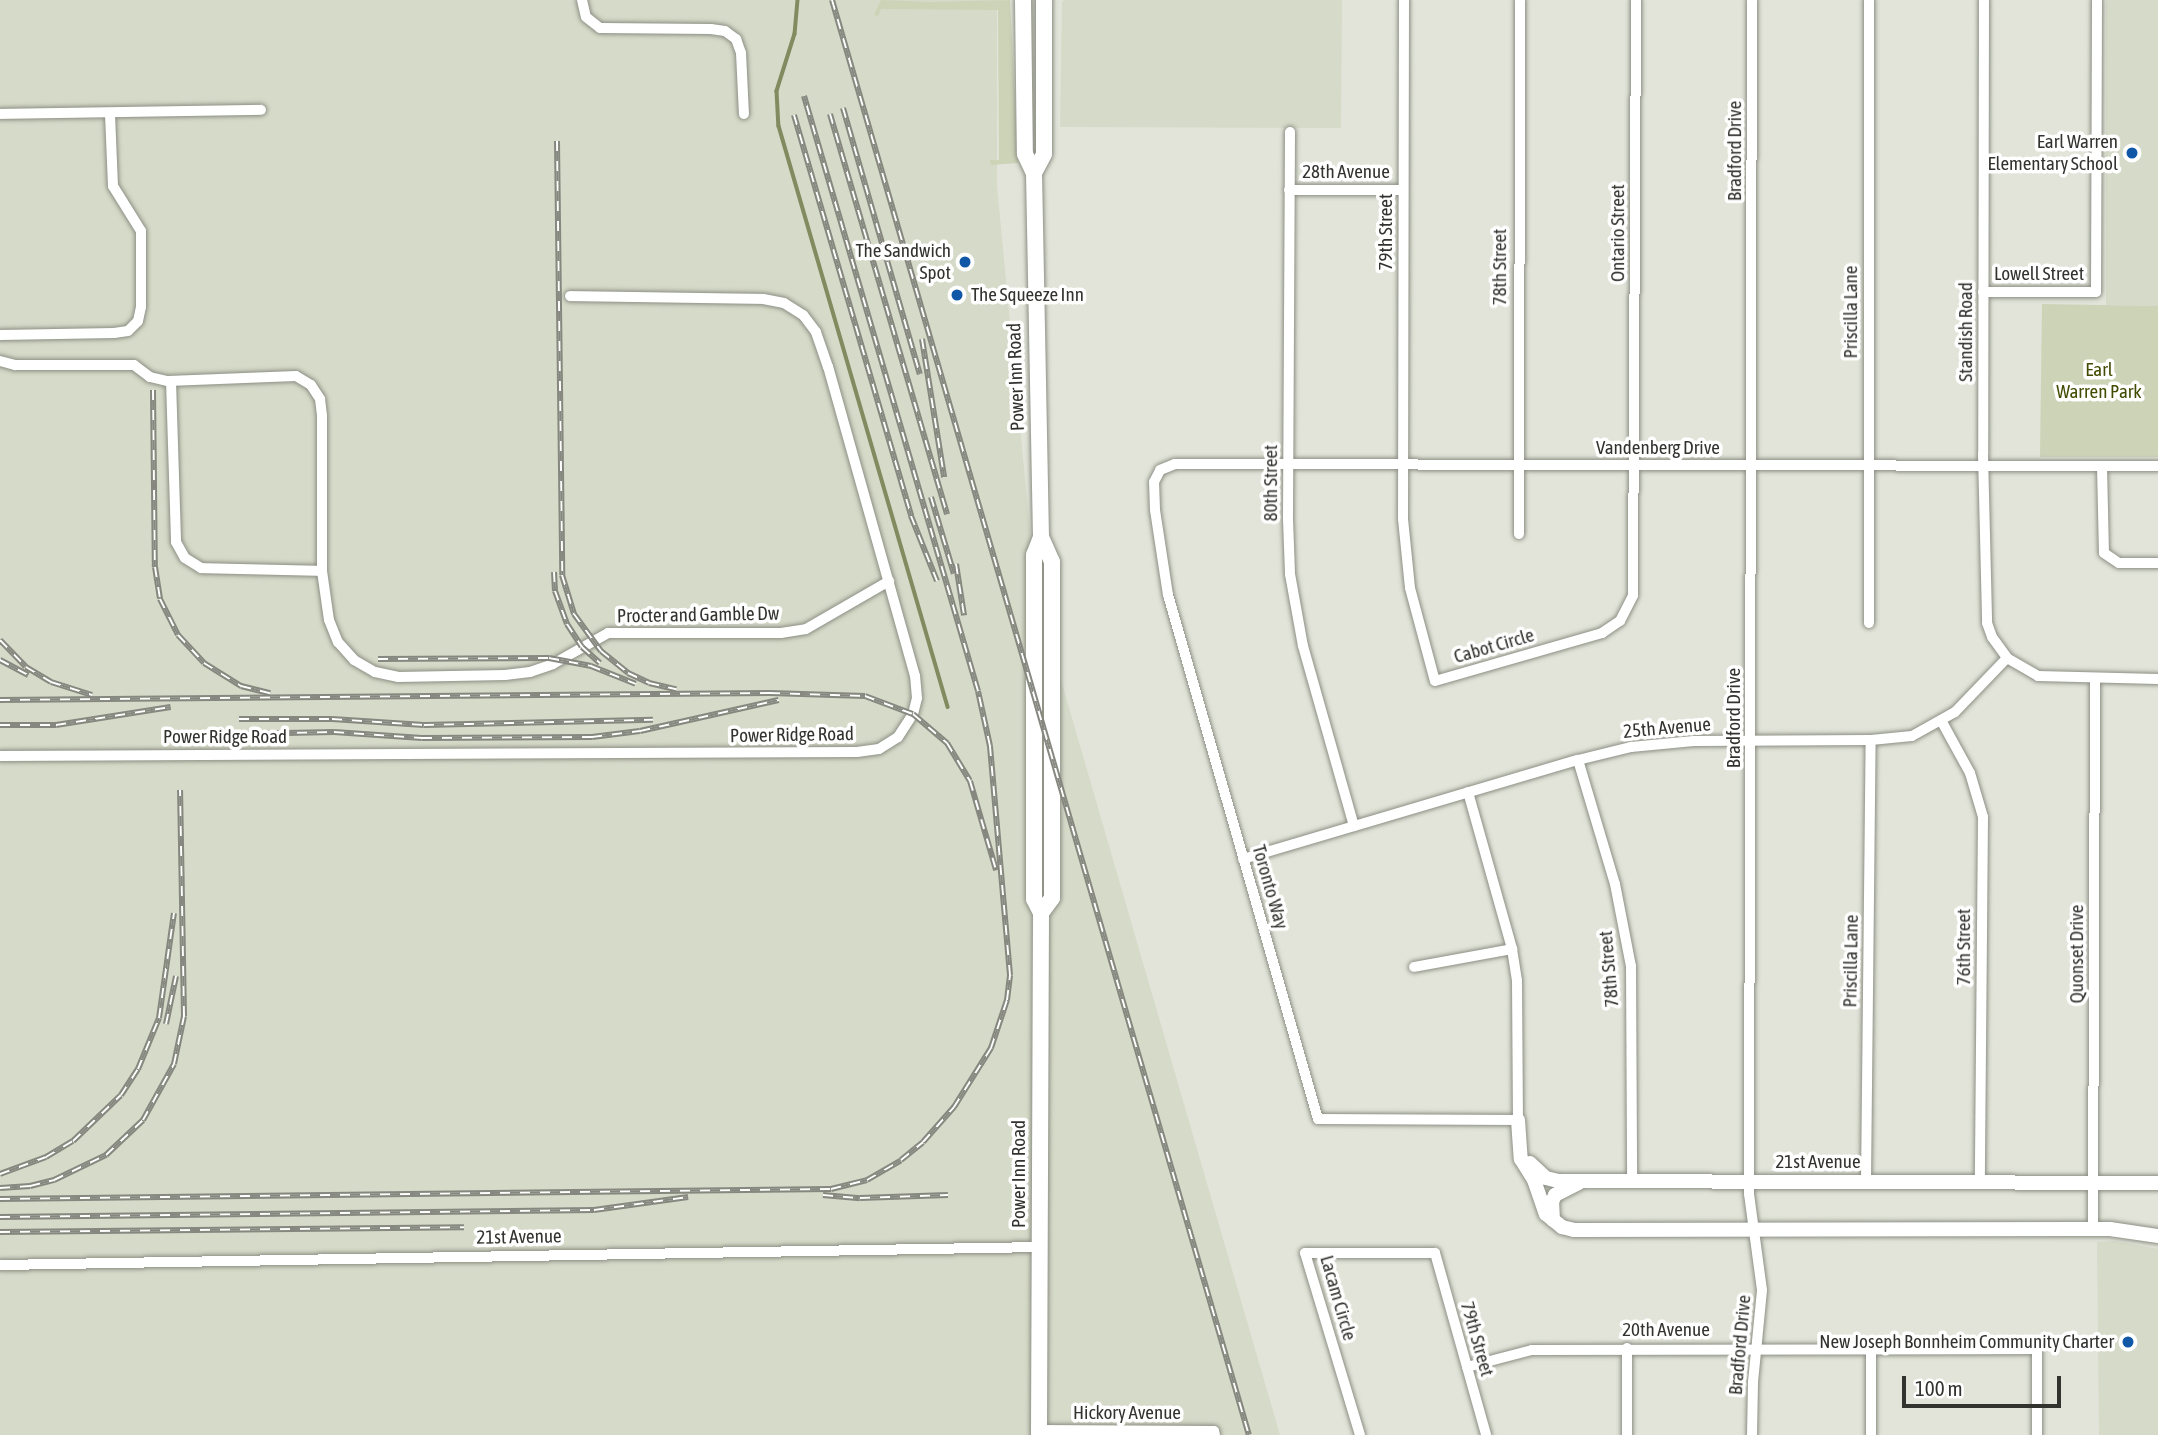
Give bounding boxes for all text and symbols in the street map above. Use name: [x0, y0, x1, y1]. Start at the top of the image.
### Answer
street label: Bradford Drive: [1724, 101, 1746, 201]
place label: Earl Warren Elementary School: [1987, 131, 2118, 175]
marker: Earl Warren Elementary School: [2124, 145, 2140, 161]
street label: 28th Avenue: [1302, 161, 1390, 183]
street label: Ontario Street: [1607, 184, 1629, 282]
street label: 79th Street: [1375, 194, 1397, 270]
street label: 78th Street: [1489, 229, 1511, 305]
place label: The Sandwich Spot: [856, 240, 951, 284]
marker: The Sandwich Spot: [957, 254, 973, 270]
street label: Lowell Street: [1994, 263, 2084, 285]
street label: Priscilla Lane: [1840, 266, 1862, 358]
street label: Standish Road: [1955, 282, 1977, 382]
place label: The Squeeze Inn: [971, 284, 1084, 306]
marker: The Squeeze Inn: [949, 287, 965, 303]
street label: Power Inn Road: [1003, 323, 1029, 431]
park label: Earl Warren Park: [2056, 359, 2142, 403]
street label: Vandenberg Drive: [1596, 437, 1720, 459]
street label: 80th Street: [1260, 445, 1282, 521]
street label: Procter and Gamble Dw: [617, 602, 779, 628]
street label: Cabot Circle: [1451, 624, 1537, 668]
street label: Bradford Drive: [1723, 668, 1745, 768]
street label: 25th Avenue: [1622, 713, 1712, 743]
street label: Power Ridge Road: [730, 723, 854, 747]
street label: Power Ridge Road: [163, 726, 287, 748]
street label: Toronto Way: [1247, 842, 1293, 932]
street label: Quonset Drive: [2066, 905, 2088, 1003]
street label: 76th Street: [1953, 909, 1975, 985]
street label: Priscilla Lane: [1839, 914, 1863, 1008]
street label: 78th Street: [1594, 930, 1624, 1008]
street label: Power Inn Road: [1008, 1120, 1030, 1228]
street label: 21st Avenue: [1775, 1151, 1861, 1173]
street label: 21st Avenue: [476, 1225, 562, 1249]
street label: Lacam Circle: [1315, 1253, 1361, 1343]
street label: Bradford Drive: [1724, 1294, 1756, 1396]
street label: 79th Street: [1455, 1299, 1499, 1379]
street label: 20th Avenue: [1622, 1319, 1710, 1341]
place label: New Joseph Bonnheim Community Charter: [1819, 1331, 2114, 1353]
marker: New Joseph Bonnheim Community Charter: [2120, 1334, 2136, 1350]
scale bar: [1906, 1362, 2065, 1406]
text: 100 m: [1915, 1376, 1963, 1400]
street label: Hickory Avenue: [1073, 1402, 1181, 1424]

